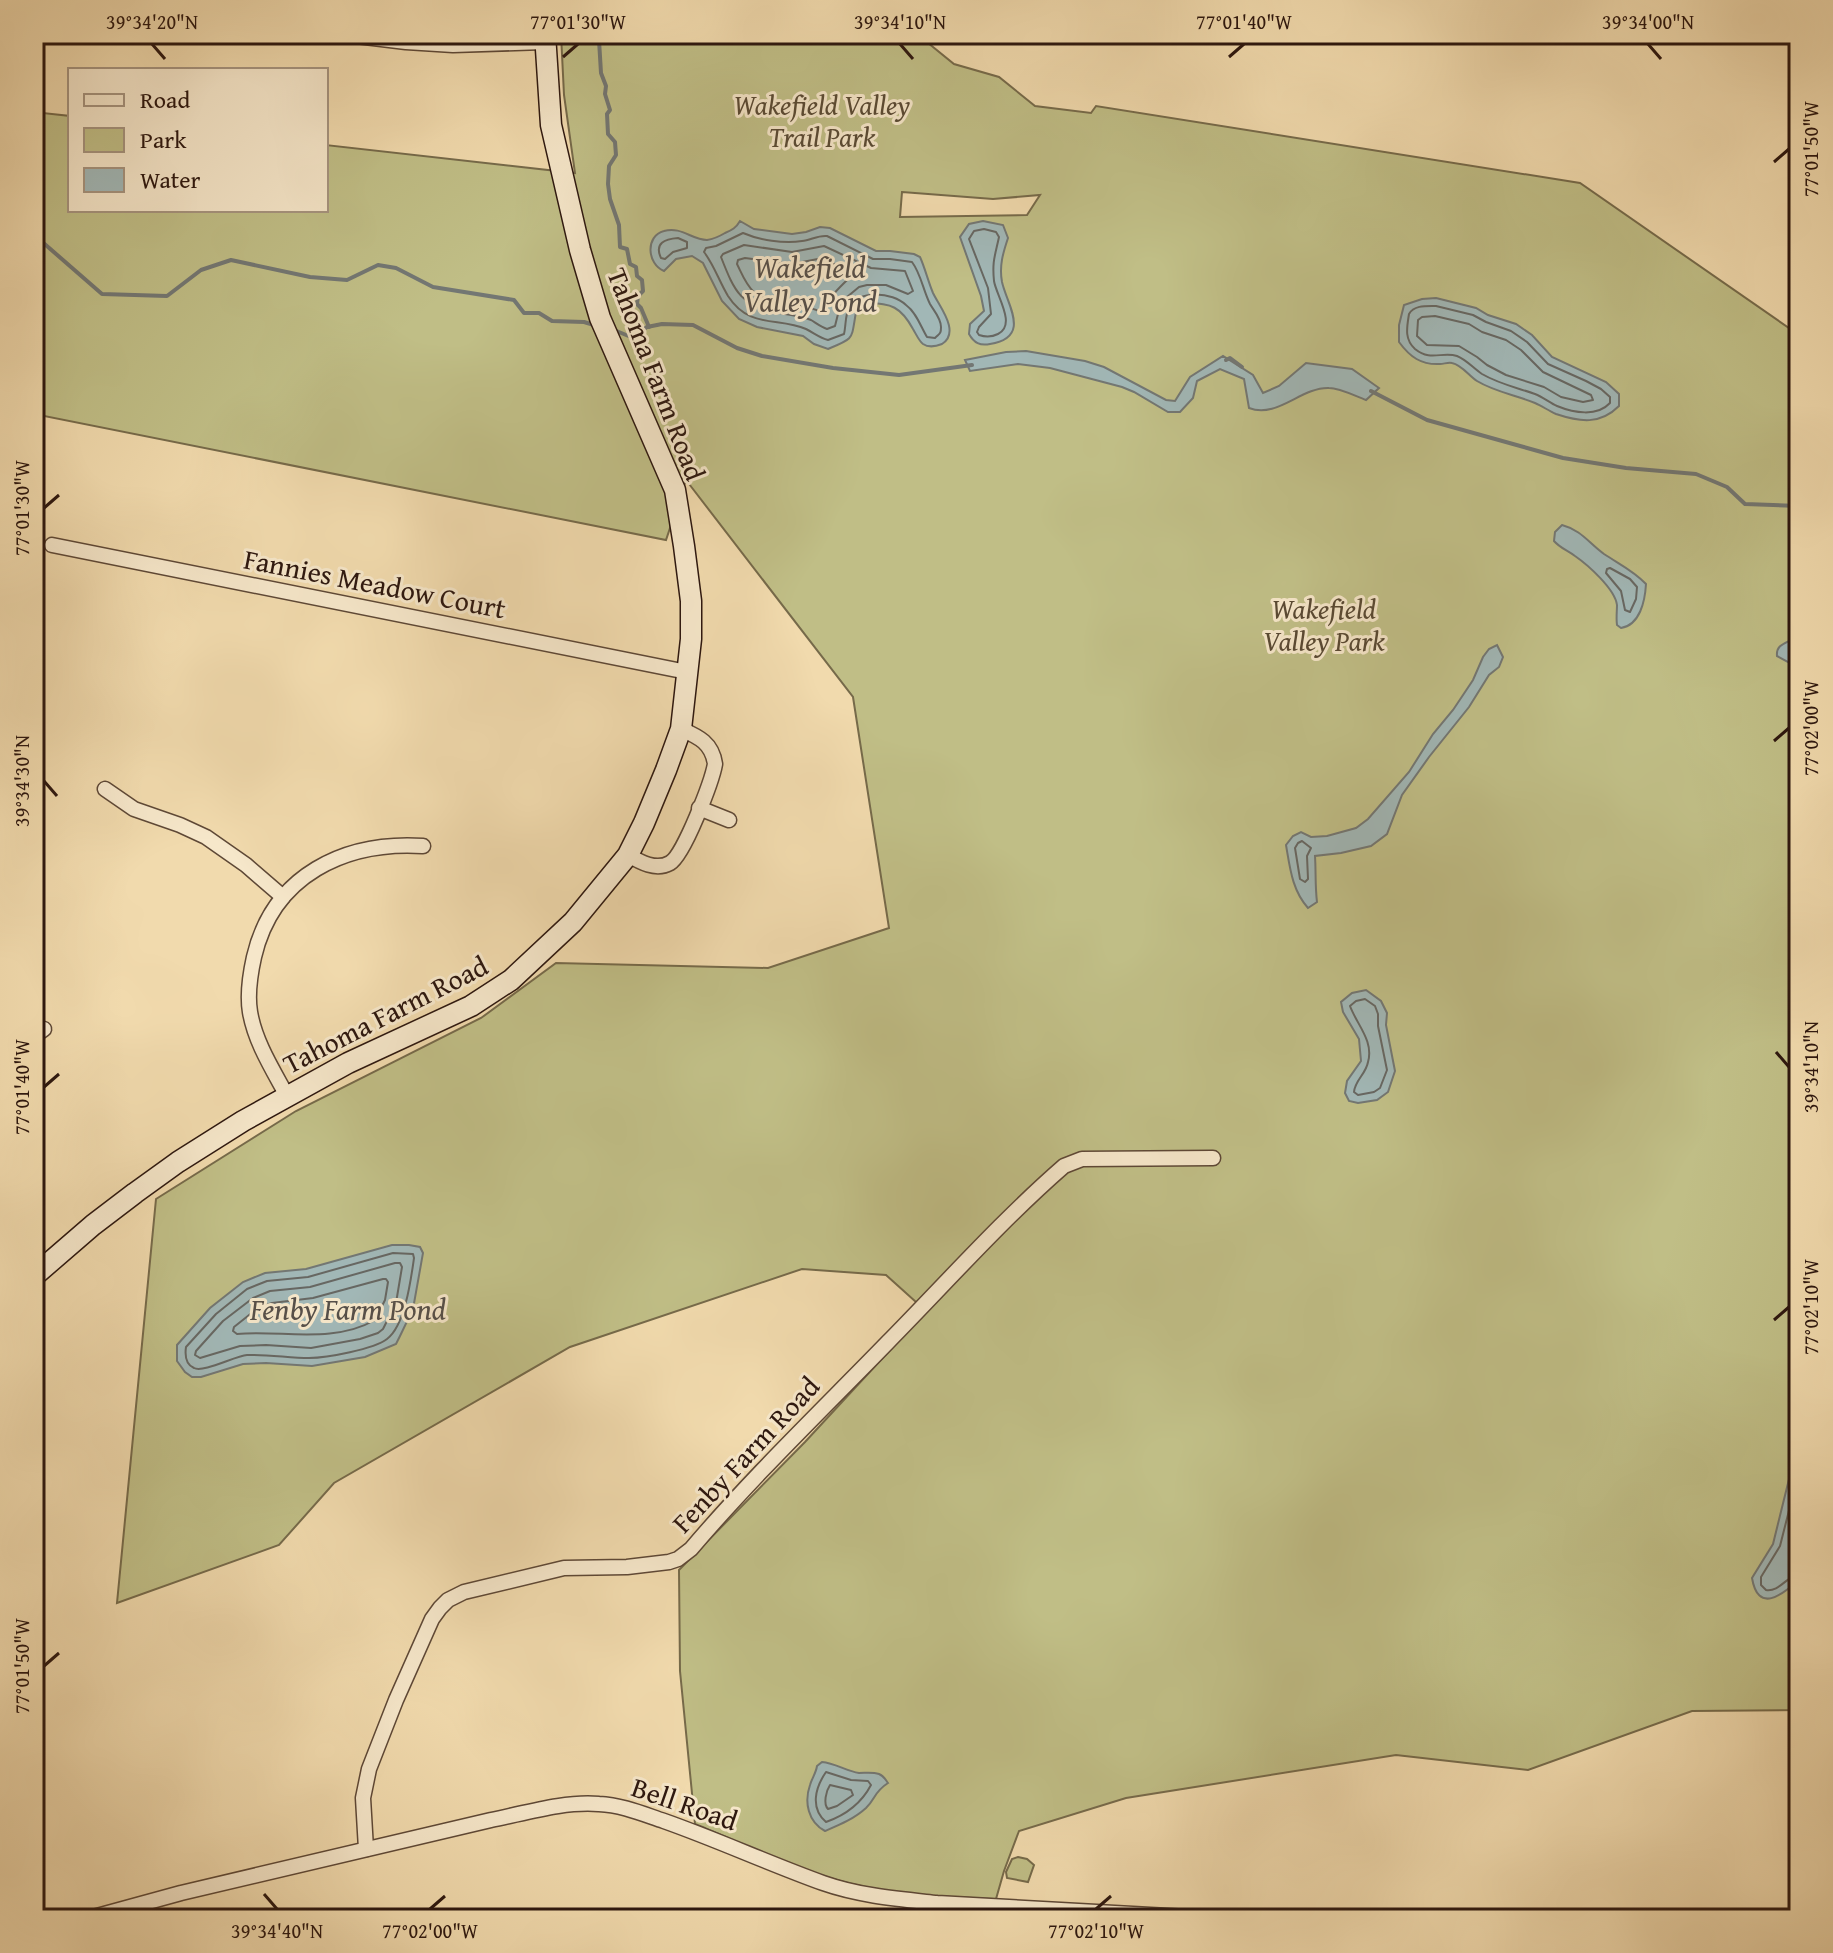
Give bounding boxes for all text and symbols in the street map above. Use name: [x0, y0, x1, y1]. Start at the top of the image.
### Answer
text: 39°34'20"N: [106, 7, 198, 36]
text: 77°01'30"W: [530, 7, 626, 36]
text: 39°34'10"N: [854, 7, 946, 36]
text: 77°01'40"W: [1196, 7, 1292, 36]
text: 39°34'00"N: [1602, 7, 1694, 36]
legend: [68, 68, 328, 212]
text: Road: [140, 82, 190, 117]
park label: Wakefield Valley Trail Park: [734, 84, 910, 157]
text: 77°01'50"W: [1796, 101, 1825, 197]
text: Park: [140, 122, 187, 157]
text: Water: [140, 162, 201, 197]
water label: Wakefield Valley Pond: [743, 245, 877, 323]
street label: Tahoma Farm Road: [598, 262, 716, 486]
text: 77°01'30"W: [7, 460, 36, 556]
street label: Fannies Meadow Court: [241, 538, 509, 629]
park label: Wakefield Valley Park: [1263, 588, 1385, 661]
text: 77°02'00"W: [1796, 680, 1825, 776]
text: 39°34'30"N: [7, 735, 36, 827]
street label: Tahoma Farm Road: [275, 945, 495, 1083]
text: 39°34'10"N: [1796, 1021, 1825, 1113]
text: 77°01'40"W: [7, 1039, 36, 1135]
text: 77°02'10"W: [1796, 1259, 1825, 1355]
water label: Fenby Farm Pond: [249, 1287, 446, 1331]
street label: Fenby Farm Road: [661, 1366, 829, 1541]
text: 77°01'50"W: [7, 1618, 36, 1714]
street label: Bell Road: [627, 1766, 743, 1840]
text: 39°34'40"N: [231, 1916, 323, 1945]
text: 77°02'00"W: [382, 1916, 478, 1945]
text: 77°02'10"W: [1048, 1916, 1144, 1945]

